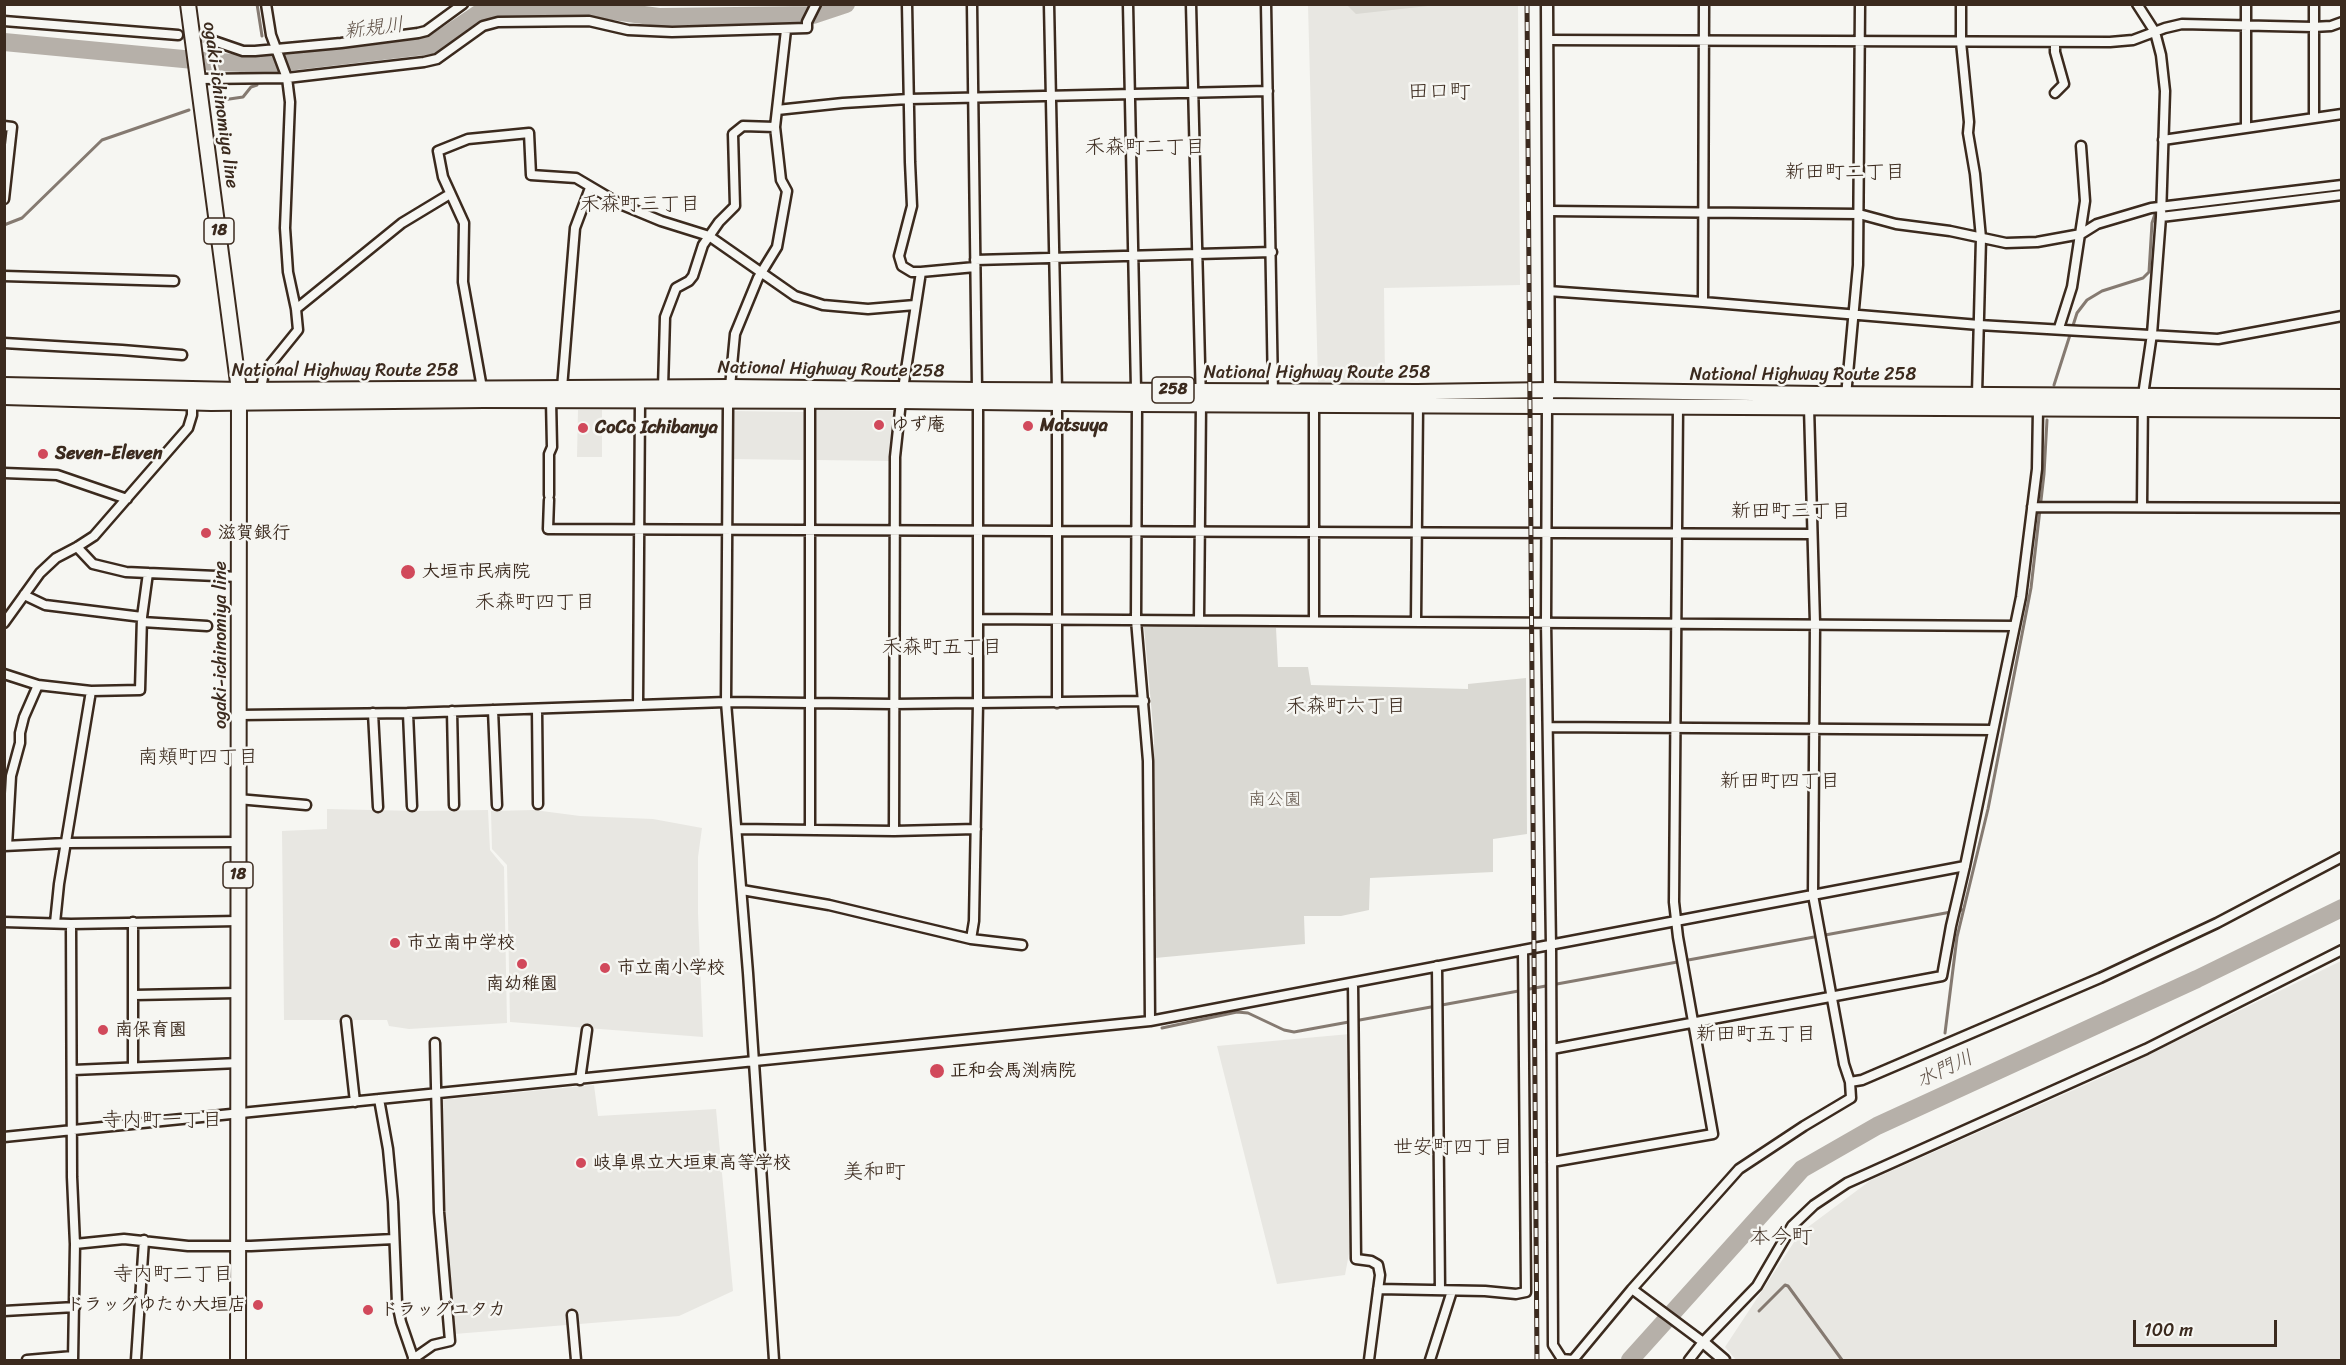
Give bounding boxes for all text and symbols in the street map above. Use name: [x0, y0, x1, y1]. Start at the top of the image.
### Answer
water label: 新規川: [343, 13, 405, 45]
street label: ogaki-ichinomiya line: [198, 20, 242, 190]
district label: 田口町: [1408, 80, 1470, 106]
district label: 禾森町二丁目: [1085, 136, 1205, 160]
district label: 新田町二丁目: [1785, 161, 1905, 185]
district label: 禾森町三丁目: [580, 193, 700, 217]
road number: 18: [204, 218, 234, 244]
street label: National Highway Route 258: [717, 357, 945, 383]
street label: National Highway Route 258: [232, 360, 458, 382]
street label: National Highway Route 258: [1204, 362, 1430, 384]
street label: National Highway Route 258: [1690, 364, 1916, 386]
road number: 258: [1152, 377, 1194, 403]
place label: ゆず庵: [891, 414, 945, 436]
place label: Matsuya: [1040, 415, 1108, 437]
place label: CoCo Ichibanya: [595, 417, 718, 439]
marker: ゆず庵: [872, 418, 886, 432]
marker: Matsuya: [1021, 419, 1035, 433]
marker: CoCo Ichibanya: [576, 421, 590, 435]
place label: Seven-Eleven: [55, 443, 162, 465]
marker: Seven-Eleven: [36, 447, 50, 461]
district label: 新田町三丁目: [1731, 500, 1851, 524]
place label: 滋賀銀行: [218, 522, 290, 544]
marker: 滋賀銀行: [199, 526, 213, 540]
street label: ogaki-ichinomiya line: [210, 561, 232, 729]
place label: 大垣市民病院: [422, 561, 530, 583]
marker: 大垣市民病院: [399, 563, 417, 581]
district label: 禾森町四丁目: [475, 591, 595, 615]
district label: 禾森町五丁目: [882, 636, 1002, 660]
district label: 禾森町六丁目: [1286, 695, 1406, 719]
district label: 南頬町四丁目: [138, 746, 258, 770]
district label: 新田町四丁目: [1720, 770, 1840, 794]
park label: 南公園: [1248, 789, 1302, 811]
road number: 18: [223, 862, 253, 888]
place label: 市立南中学校: [407, 932, 515, 954]
marker: 市立南中学校: [388, 936, 402, 950]
marker: 南幼稚園: [515, 957, 529, 971]
place label: 市立南小学校: [617, 957, 725, 979]
marker: 市立南小学校: [598, 961, 612, 975]
place label: 南幼稚園: [486, 973, 558, 995]
place label: 南保育園: [115, 1019, 187, 1041]
marker: 南保育園: [96, 1023, 110, 1037]
district label: 新田町五丁目: [1696, 1023, 1816, 1047]
water label: 水門川: [1913, 1046, 1977, 1094]
place label: 正和会馬渕病院: [950, 1060, 1076, 1082]
marker: 正和会馬渕病院: [928, 1062, 946, 1080]
district label: 寺内町一丁目: [102, 1109, 222, 1133]
district label: 世安町四丁目: [1393, 1136, 1513, 1160]
place label: 岐阜県立大垣東高等学校: [593, 1152, 791, 1174]
marker: 岐阜県立大垣東高等学校: [574, 1156, 588, 1170]
district label: 美和町: [843, 1160, 905, 1186]
district label: 本今町: [1750, 1225, 1812, 1251]
district label: 寺内町二丁目: [113, 1263, 233, 1287]
place label: ドラッグゆたか大垣店: [66, 1294, 246, 1316]
marker: ドラッグゆたか大垣店: [251, 1298, 265, 1312]
place label: ドラッグユタカ: [380, 1299, 506, 1321]
marker: ドラッグユタカ: [361, 1303, 375, 1317]
scale bar: [2136, 1308, 2280, 1346]
text: 100 m: [2144, 1314, 2193, 1346]

